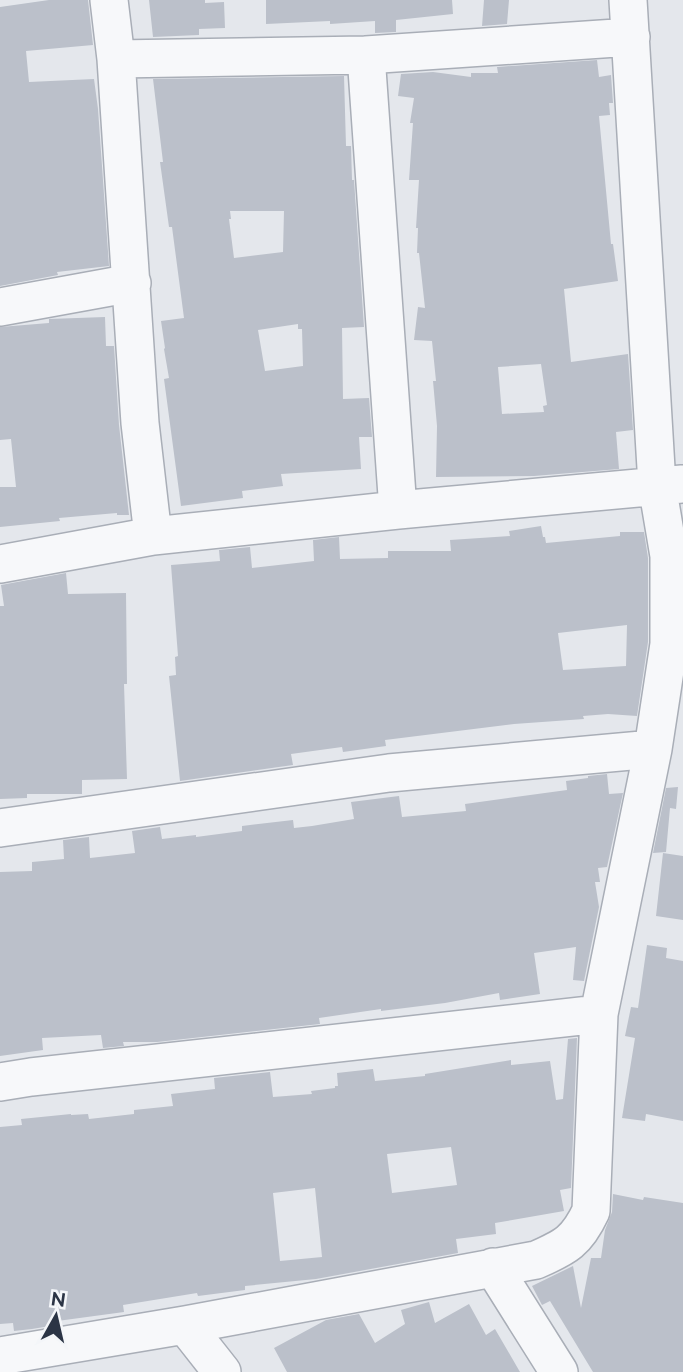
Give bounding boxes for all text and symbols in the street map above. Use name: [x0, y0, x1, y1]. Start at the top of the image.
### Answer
north arrow: [21, 1281, 91, 1351]
text: N: [50, 1287, 67, 1311]

